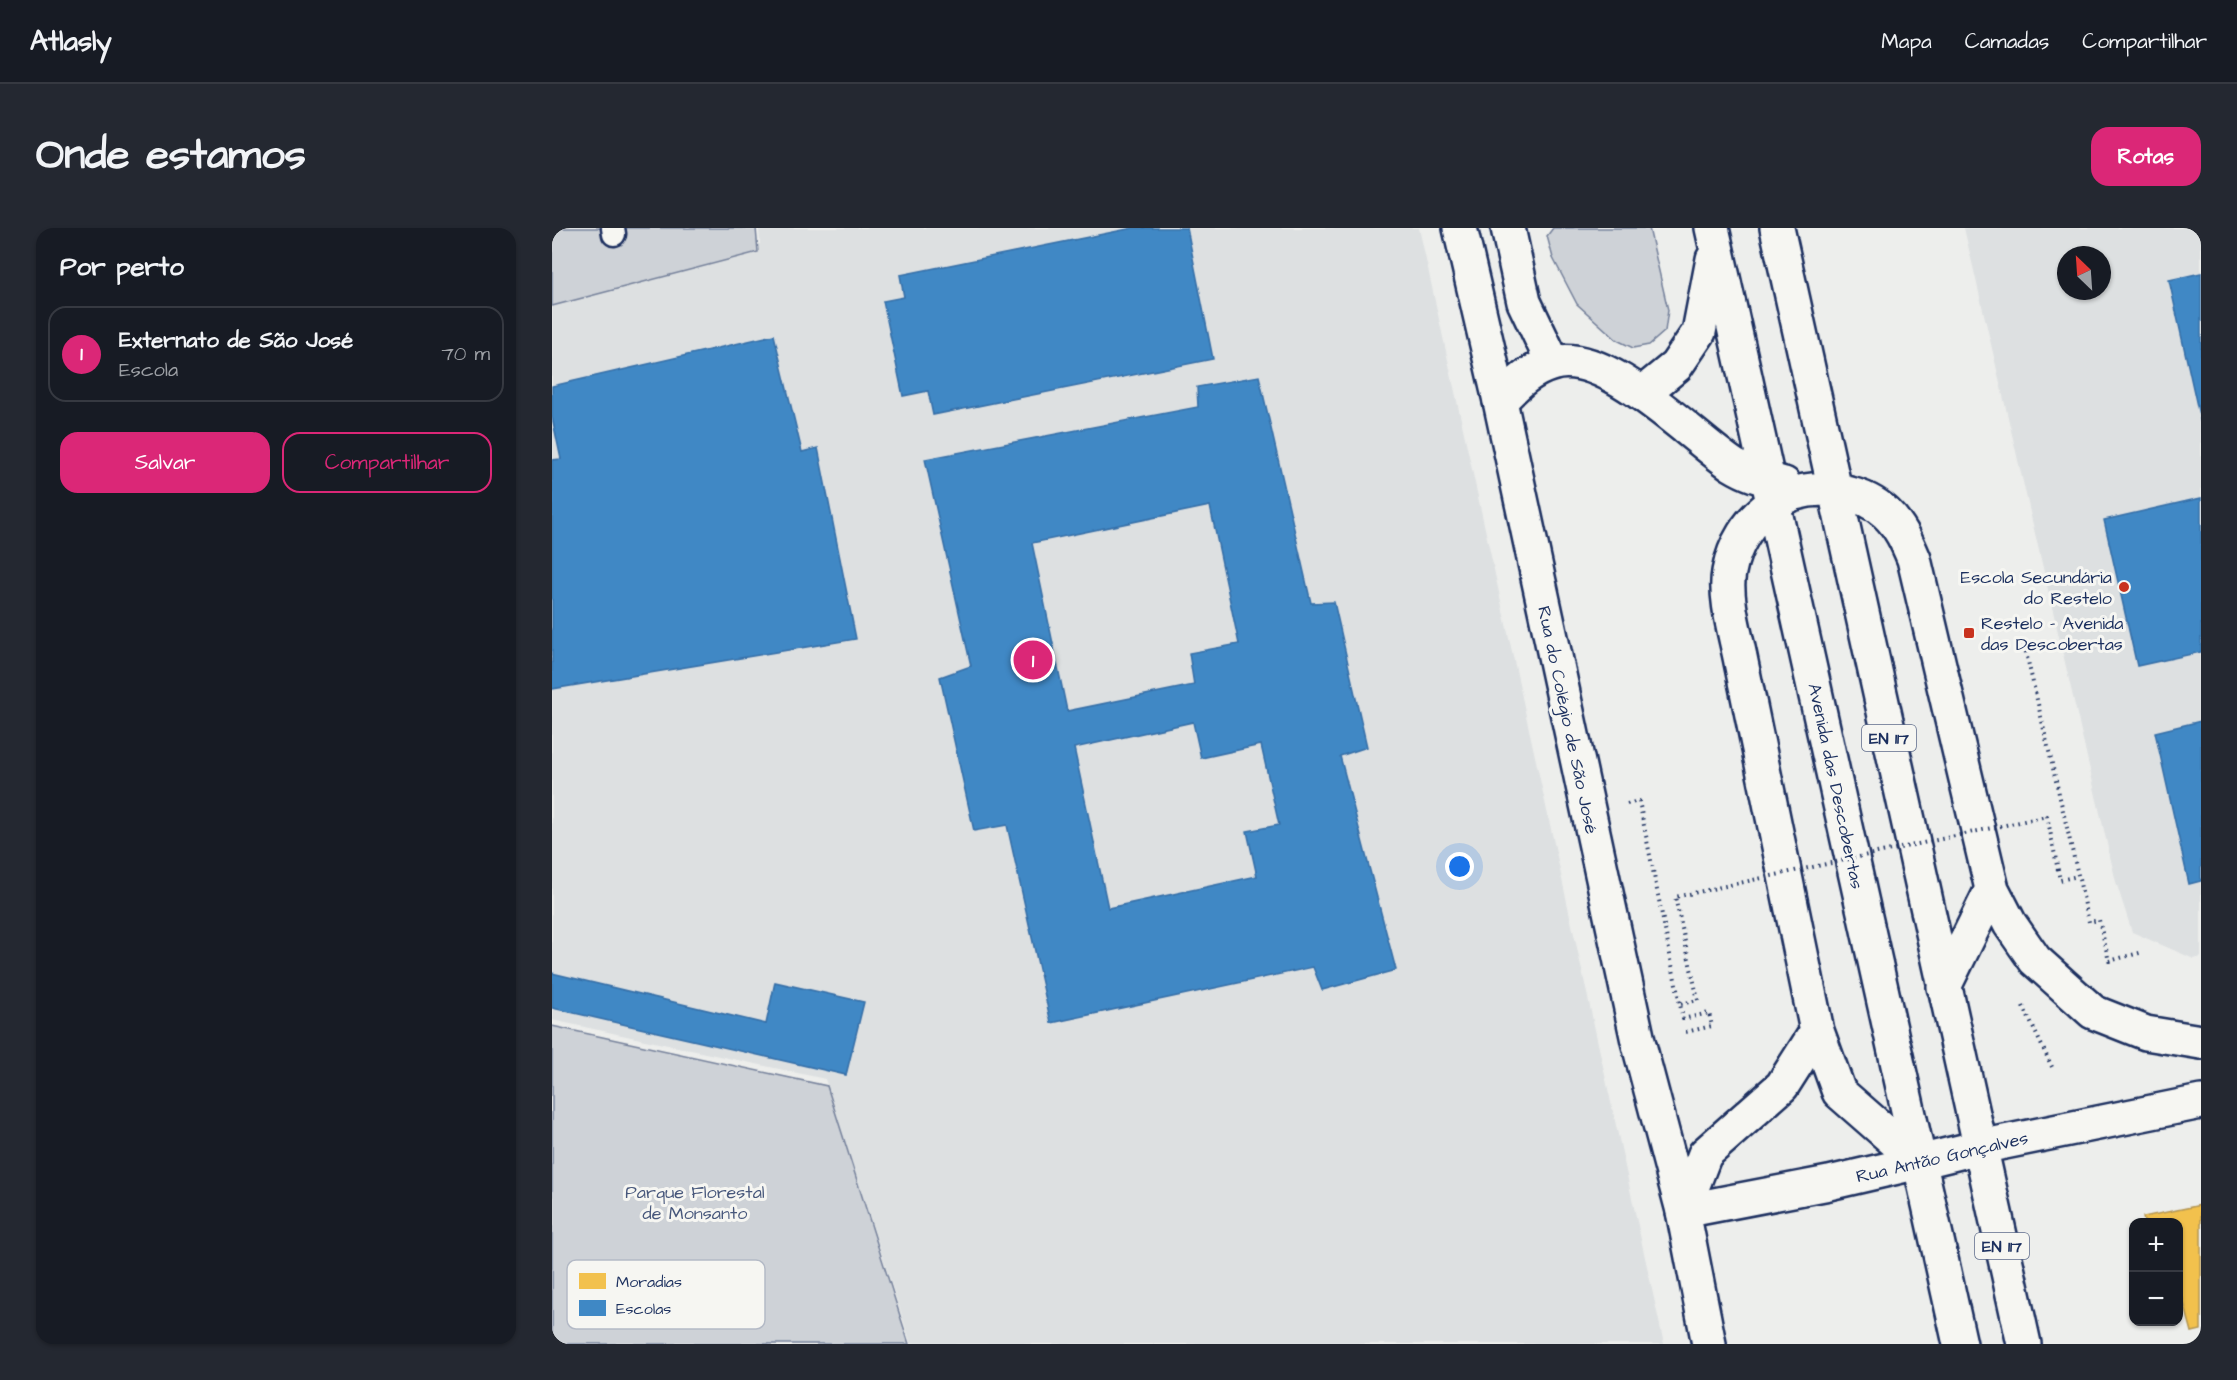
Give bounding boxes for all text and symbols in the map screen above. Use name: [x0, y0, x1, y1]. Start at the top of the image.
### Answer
text: Atlasly: [30, 22, 112, 61]
text: Mapa: [1881, 27, 1932, 56]
text: Camadas: [1965, 27, 2049, 56]
text: Compartilhar: [2082, 27, 2207, 56]
text: Onde estamos: [36, 127, 306, 185]
button: Rotas: [2091, 127, 2201, 186]
north arrow: [2057, 246, 2111, 300]
text: Por perto: [60, 249, 184, 285]
text: Externato de São José: [119, 325, 353, 356]
text: 1: [80, 340, 83, 368]
text: 70 m: [442, 340, 490, 368]
text: Escola: [119, 356, 178, 384]
button: Salvar: [60, 432, 270, 493]
button: Compartilhar: [282, 432, 492, 493]
place label: Escola Secundária do Restelo: [1961, 565, 2112, 611]
marker: Escola Secundária do Restelo: [2117, 580, 2131, 594]
street label: Rua do Colégio de São José: [1530, 604, 1604, 837]
place label: Restelo - Avenida das Descobertas: [1981, 611, 2123, 657]
marker: Restelo - Avenida das Descobertas: [1962, 626, 1976, 640]
pin: 1: [1014, 638, 1052, 682]
street label: Avenida das Descobertas: [1801, 681, 1870, 891]
road number: EN 117: [1862, 725, 1916, 751]
your location: [1445, 852, 1474, 881]
street label: Rua Antão Gonçalves: [1854, 1126, 2031, 1189]
park label: Parque Florestal de Monsanto: [625, 1180, 765, 1226]
map controls: [2129, 1218, 2183, 1326]
button: +: [2129, 1218, 2183, 1272]
road number: EN 117: [1975, 1233, 2029, 1259]
legend: [567, 1260, 765, 1329]
text: Moradias: [616, 1271, 682, 1293]
button: −: [2129, 1272, 2183, 1326]
text: Escolas: [616, 1298, 671, 1320]

